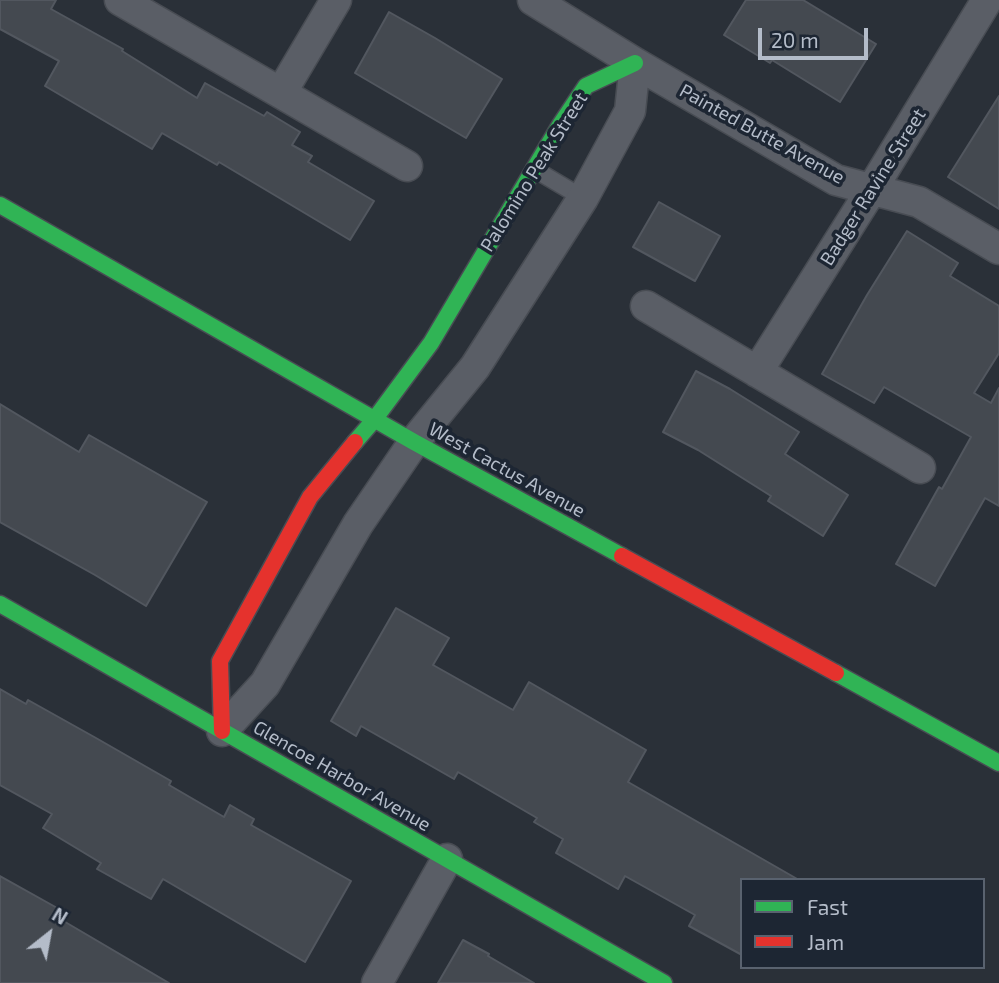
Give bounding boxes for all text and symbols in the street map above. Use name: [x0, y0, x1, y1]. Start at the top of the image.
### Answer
scale bar: [761, 14, 871, 58]
text: 20 m: [771, 27, 819, 52]
street label: Painted Butte Avenue: [676, 79, 848, 189]
street label: Palomino Peak Street: [476, 88, 592, 256]
street label: Badger Ravine Street: [815, 104, 931, 270]
street label: West Cactus Avenue: [425, 418, 589, 522]
street label: Glencoe Harbor Avenue: [249, 716, 435, 836]
legend: [740, 878, 985, 969]
text: Fast: [807, 894, 848, 919]
north arrow: [14, 899, 84, 969]
text: N: [48, 902, 72, 929]
text: Jam: [807, 929, 844, 954]

